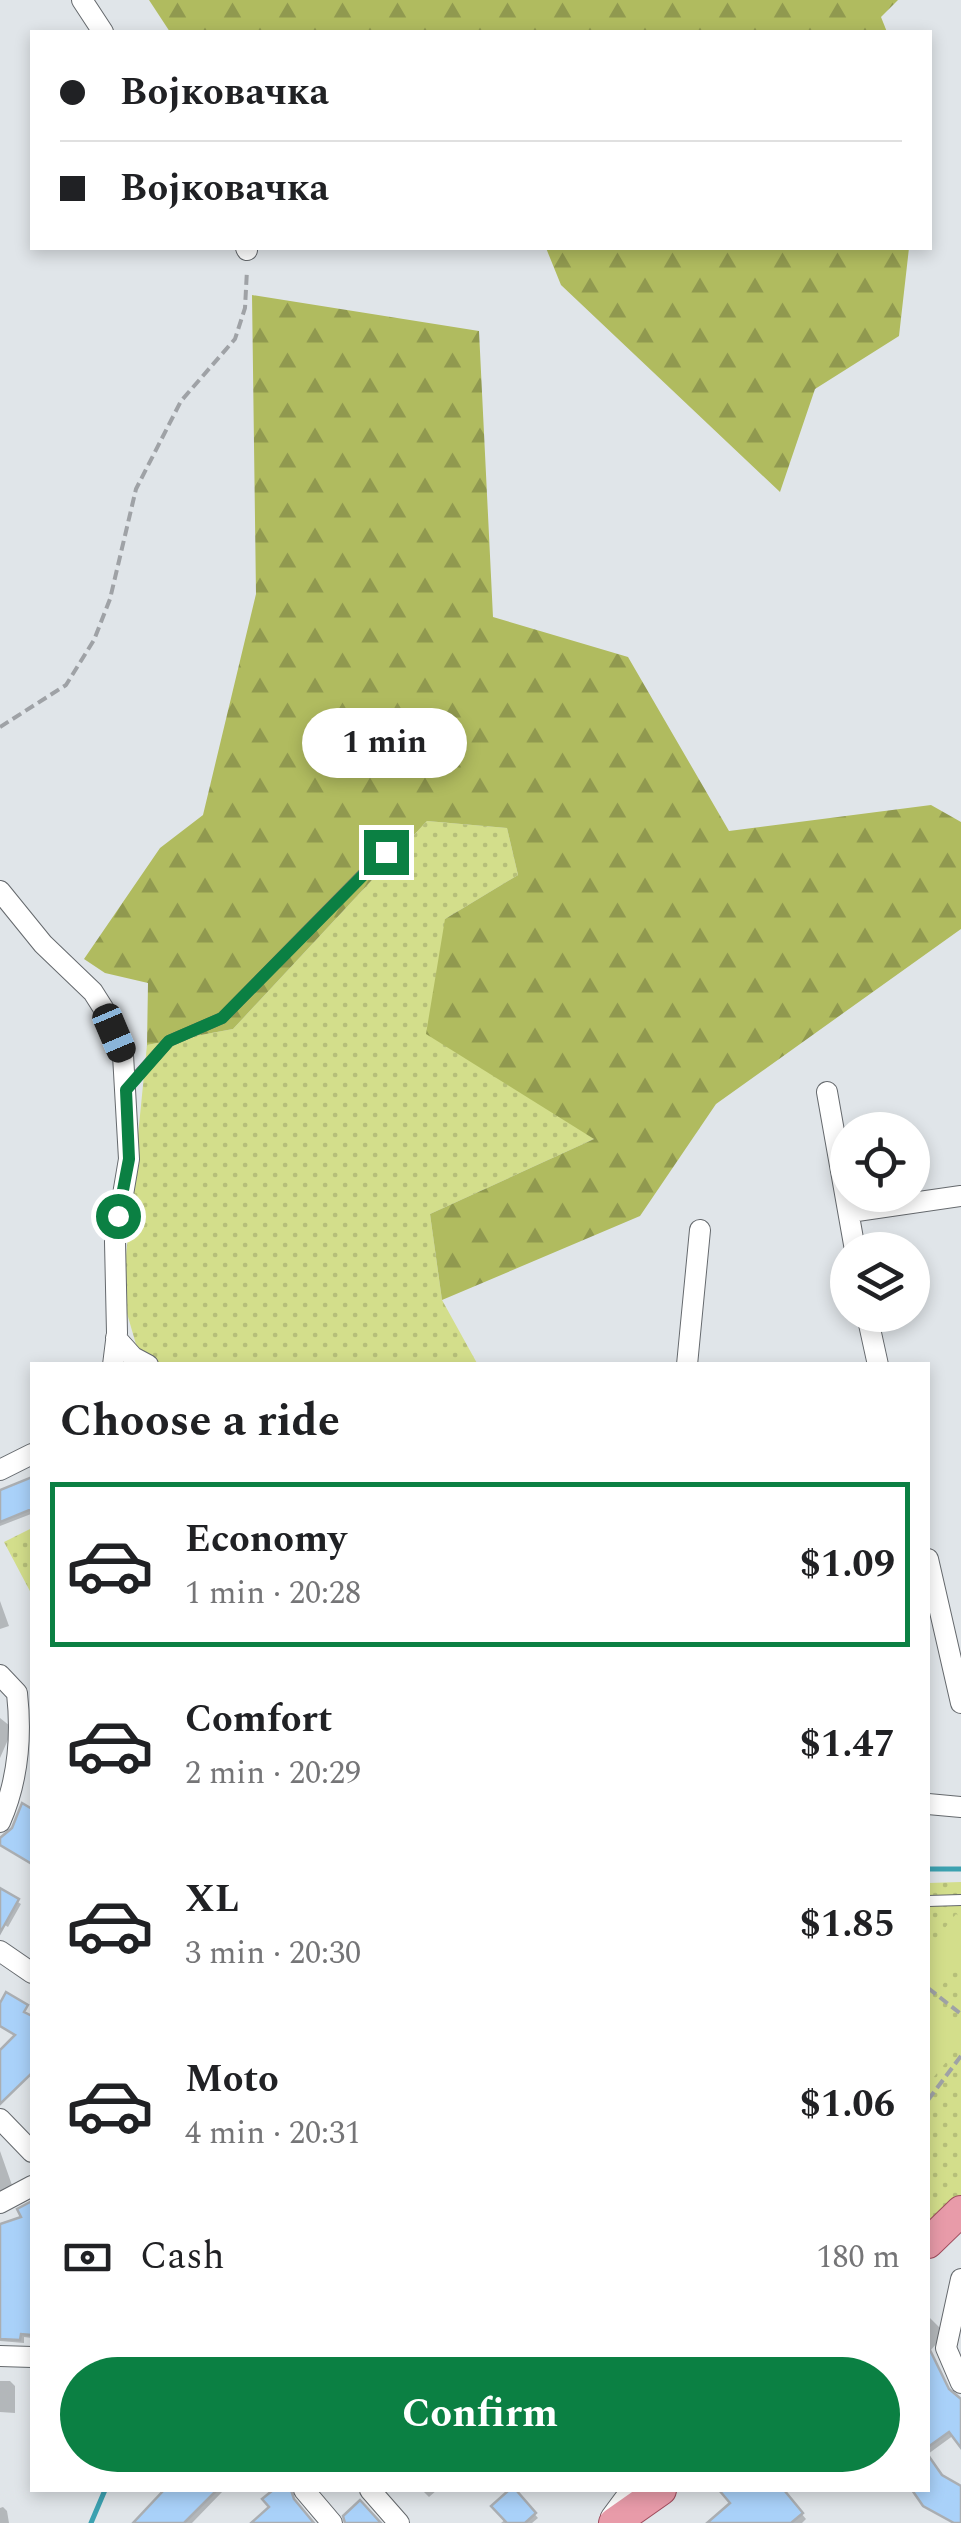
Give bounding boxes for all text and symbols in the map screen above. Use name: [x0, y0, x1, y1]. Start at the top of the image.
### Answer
text: Војковачка: [120, 64, 329, 122]
text: Војковачка: [120, 160, 329, 218]
callout: 1 min: [304, 707, 468, 777]
text: 1 min: [342, 718, 427, 767]
route end: [364, 830, 409, 875]
car: [88, 1000, 140, 1066]
map controls: [830, 1112, 930, 1332]
button: locate: [830, 1112, 930, 1212]
route start: [96, 1194, 141, 1239]
button: layers: [830, 1232, 930, 1332]
text: Choose a ride: [60, 1387, 340, 1456]
text: Economy: [185, 1511, 346, 1569]
icon: car: [65, 1520, 155, 1610]
text: $1.09: [800, 1536, 895, 1594]
text: 1 min · 20:28: [185, 1569, 361, 1618]
text: Comfort: [185, 1691, 332, 1749]
icon: car: [65, 1700, 155, 1790]
text: $1.47: [800, 1716, 895, 1774]
text: 2 min · 20:29: [185, 1749, 361, 1798]
text: XL: [185, 1871, 239, 1929]
icon: car: [65, 1880, 155, 1970]
text: $1.85: [800, 1896, 895, 1954]
text: 3 min · 20:30: [185, 1929, 361, 1978]
text: Moto: [185, 2051, 279, 2109]
icon: car: [65, 2060, 155, 2150]
text: $1.06: [800, 2076, 895, 2134]
text: 4 min · 20:31: [185, 2109, 361, 2158]
text: Cash: [140, 2228, 225, 2286]
icon: cash: [60, 2230, 115, 2285]
text: 180 m: [816, 2233, 900, 2282]
button: Confirm: [60, 2357, 900, 2472]

